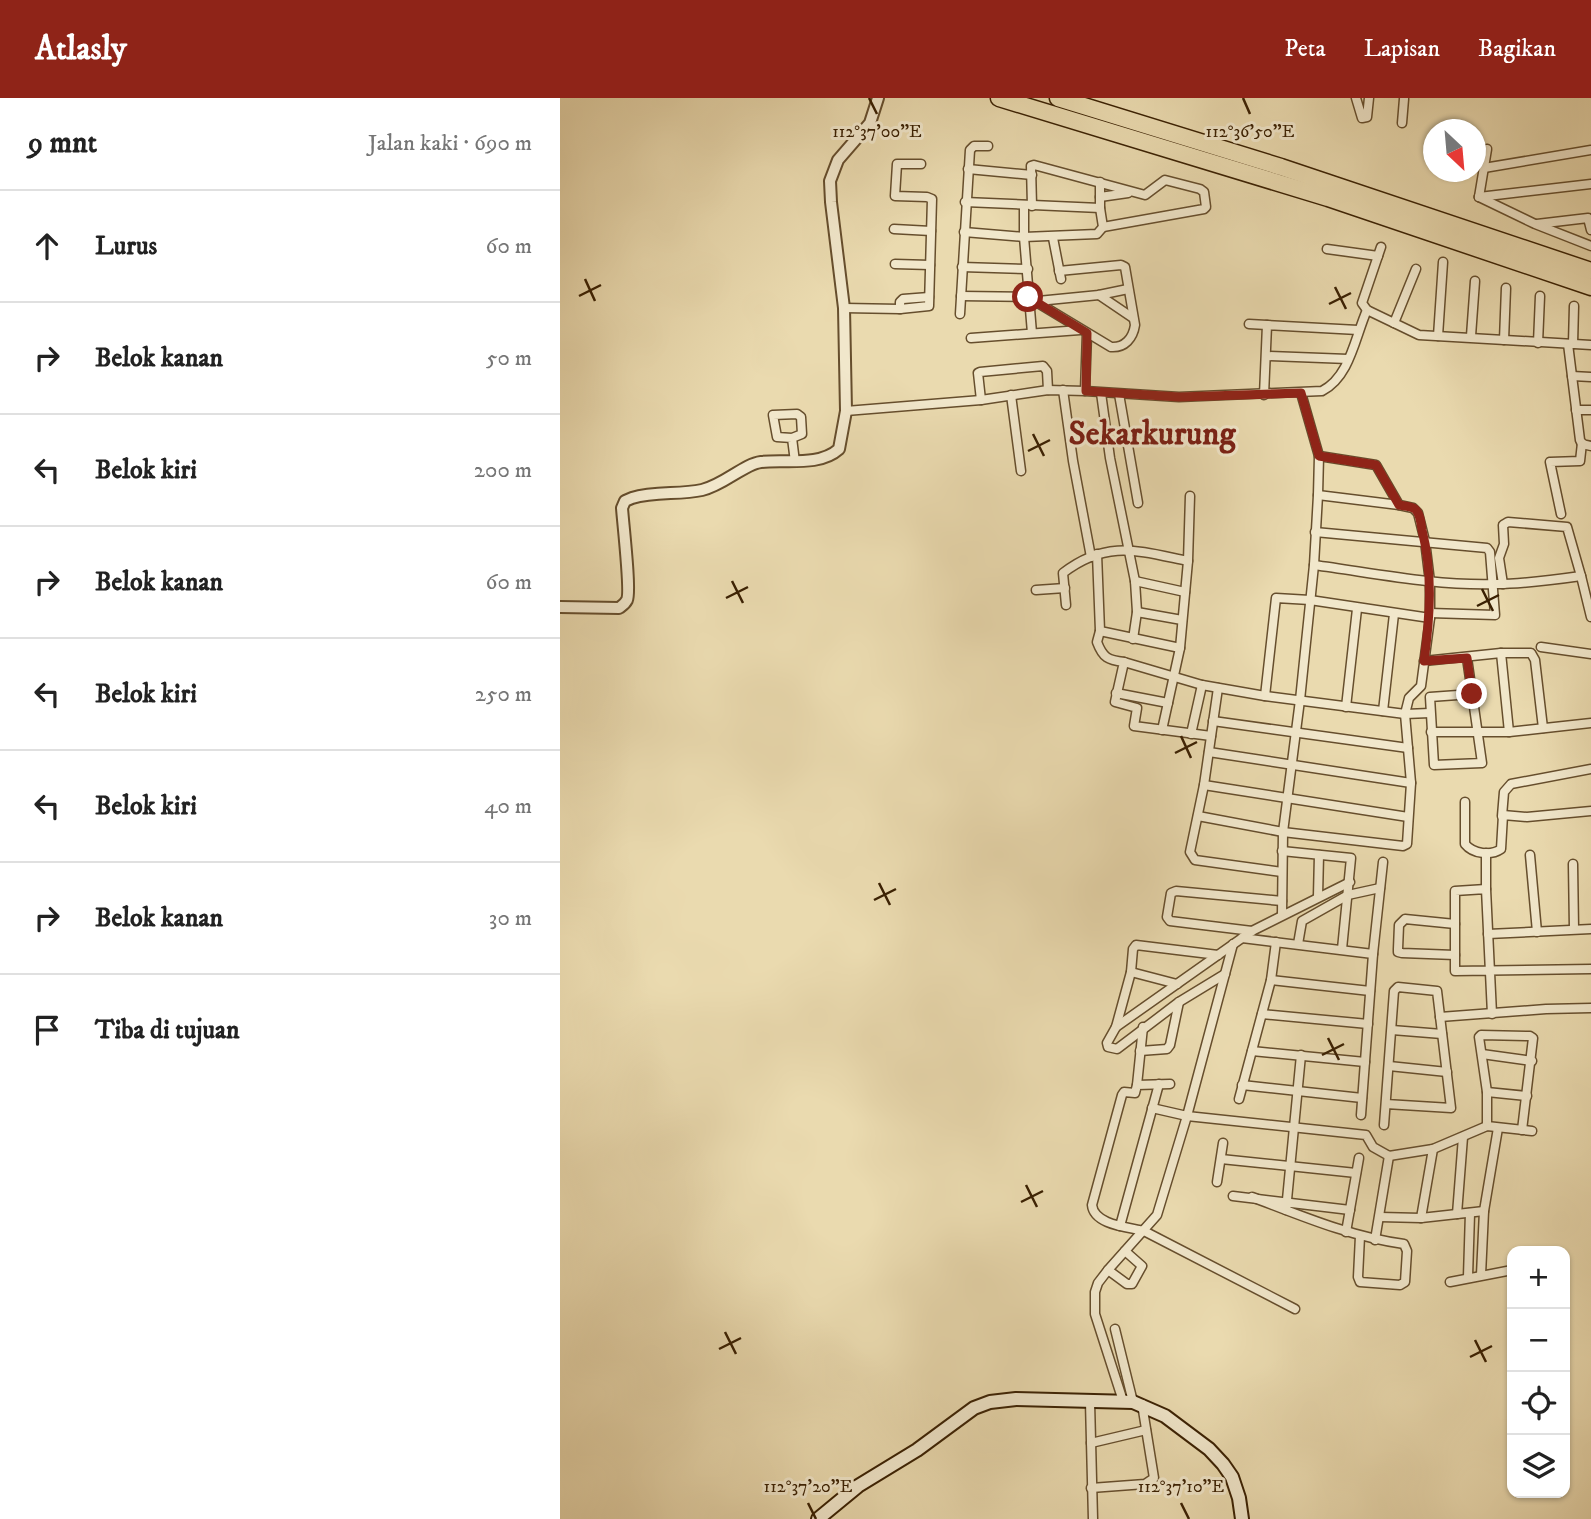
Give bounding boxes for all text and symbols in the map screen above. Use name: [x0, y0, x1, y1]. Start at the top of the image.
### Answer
text: Atlasly: [35, 29, 127, 70]
text: Peta: [1284, 34, 1326, 64]
text: Lapisan: [1364, 34, 1440, 64]
text: Bagikan: [1478, 34, 1556, 64]
north arrow: [1423, 119, 1486, 182]
text: 112°37'00"E: [832, 121, 922, 143]
text: 112°36'50"E: [1206, 121, 1295, 143]
text: 9 mnt: [28, 125, 97, 162]
text: Jalan kaki · 690 m: [368, 129, 532, 158]
icon: ahead: [28, 227, 66, 265]
text: Lurus: [95, 230, 157, 263]
text: 60 m: [485, 232, 532, 261]
route start: [1012, 281, 1043, 312]
icon: right: [28, 339, 66, 377]
text: Belok kanan: [95, 342, 223, 375]
text: 50 m: [486, 344, 532, 373]
district label: Sekarkurung: [1068, 414, 1236, 455]
icon: left: [28, 451, 66, 489]
text: Belok kiri: [95, 454, 197, 487]
text: 200 m: [474, 456, 532, 485]
icon: right: [28, 563, 66, 601]
text: Belok kanan: [95, 566, 223, 599]
text: 60 m: [485, 568, 532, 597]
icon: left: [28, 675, 66, 713]
text: Belok kiri: [95, 678, 197, 711]
route end: [1456, 678, 1487, 709]
text: 250 m: [475, 680, 532, 709]
icon: left: [28, 787, 66, 825]
text: Belok kiri: [95, 790, 197, 823]
text: 40 m: [484, 792, 532, 821]
icon: right: [28, 899, 66, 937]
text: Belok kanan: [95, 902, 223, 935]
text: 30 m: [489, 904, 532, 933]
icon: arrive: [28, 1011, 66, 1049]
text: Tiba di tujuan: [95, 1014, 240, 1047]
map controls: [1507, 1246, 1570, 1498]
button: +: [1507, 1246, 1570, 1309]
button: −: [1507, 1309, 1570, 1372]
button: locate: [1507, 1372, 1570, 1435]
button: layers: [1507, 1435, 1570, 1498]
text: 112°37'20"E: [764, 1476, 853, 1498]
text: 112°37'10"E: [1138, 1476, 1225, 1498]

